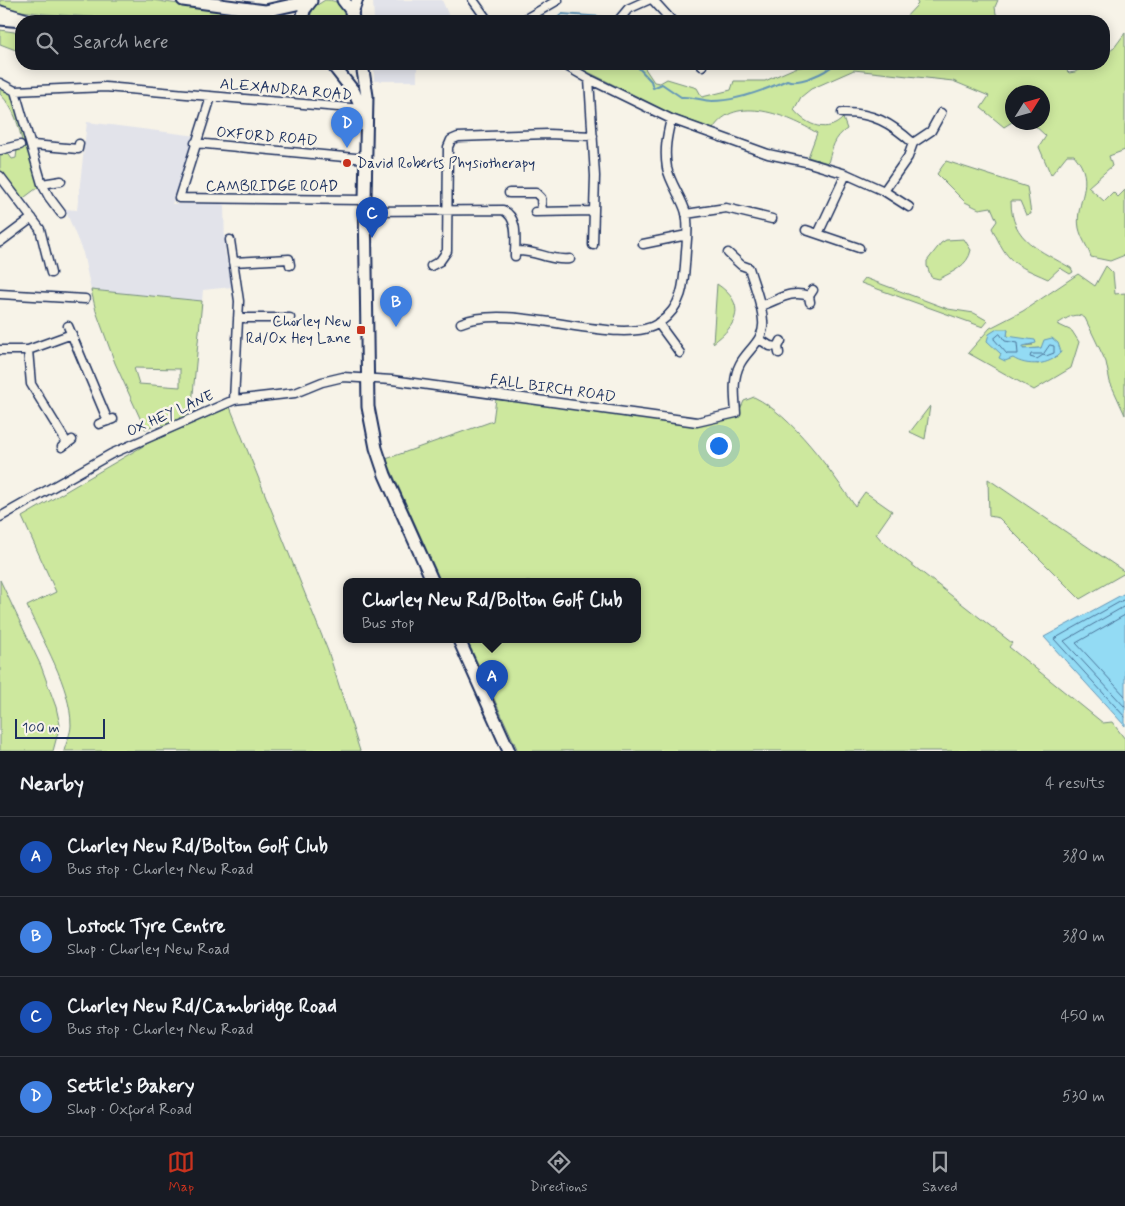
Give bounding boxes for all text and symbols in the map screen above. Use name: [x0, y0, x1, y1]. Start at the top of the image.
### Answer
search box: [15, 15, 1110, 70]
icon: search: [33, 29, 61, 57]
text: Search here: [73, 30, 169, 55]
street label: ALEXANDRA ROAD: [219, 74, 353, 106]
north arrow: [1005, 85, 1050, 130]
pin: D: [331, 107, 363, 148]
street label: OXFORD ROAD: [215, 123, 318, 151]
place label: David Roberts Physiotherapy: [357, 154, 535, 174]
marker: David Roberts Physiotherapy: [341, 157, 353, 169]
street label: CAMBRIDGE ROAD: [206, 177, 338, 197]
pin: C: [356, 197, 388, 238]
pin: B: [380, 286, 412, 327]
place label: Chorley New Rd/Ox Hey Lane: [246, 312, 351, 349]
marker: Chorley New Rd/Ox Hey Lane: [355, 324, 367, 336]
street label: FALL BIRCH ROAD: [489, 370, 617, 408]
street label: OX HEY LANE: [124, 386, 217, 442]
your location: [706, 433, 732, 459]
popup: [343, 578, 641, 643]
text: Chorley New Rd/Bolton Golf Club: [362, 588, 622, 613]
text: Bus stop: [362, 613, 415, 634]
pin: A: [476, 660, 508, 701]
scale bar: [15, 716, 105, 739]
text: 100 m: [22, 719, 60, 737]
text: Nearby: [20, 770, 84, 798]
text: 4 results: [1045, 773, 1105, 794]
text: Chorley New Rd/Bolton Golf Club: [67, 834, 328, 859]
text: A: [31, 846, 41, 867]
text: 380 m: [1062, 846, 1105, 867]
text: Bus stop · Chorley New Road: [67, 859, 253, 880]
text: Lostock Tyre Centre: [67, 914, 226, 939]
text: B: [31, 926, 41, 947]
text: 380 m: [1062, 926, 1105, 947]
text: Shop · Chorley New Road: [67, 939, 230, 960]
text: Chorley New Rd/Cambridge Road: [67, 994, 337, 1019]
text: C: [30, 1006, 42, 1027]
text: 450 m: [1060, 1006, 1105, 1027]
text: Bus stop · Chorley New Road: [67, 1019, 253, 1040]
text: Settle's Bakery: [67, 1074, 194, 1099]
text: D: [30, 1086, 42, 1107]
text: 530 m: [1062, 1086, 1105, 1107]
text: Shop · Oxford Road: [67, 1099, 192, 1120]
tab: Map: [167, 1148, 195, 1196]
tab: Directions: [530, 1148, 588, 1196]
tab: Saved: [922, 1148, 958, 1196]

